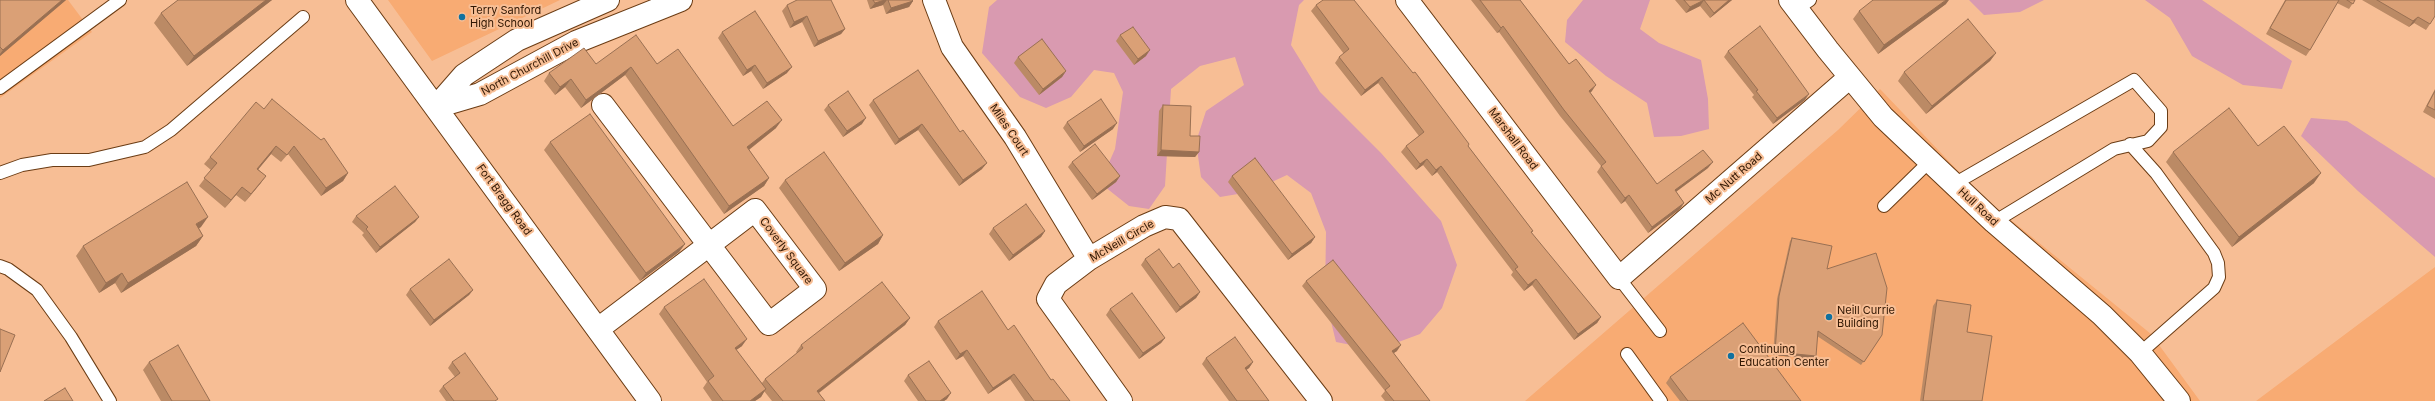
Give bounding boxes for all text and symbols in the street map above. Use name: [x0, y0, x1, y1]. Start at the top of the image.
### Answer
place label: Terry Sanford High School: [470, 4, 541, 30]
marker: Terry Sanford High School: [457, 12, 467, 22]
street label: North Churchill Drive: [479, 36, 581, 98]
street label: Miles Court: [987, 102, 1031, 158]
street label: Marshall Road: [1486, 106, 1540, 172]
street label: Mc Nutt Road: [1703, 150, 1765, 206]
street label: Fort Bragg Road: [474, 162, 534, 238]
street label: Hull Road: [1955, 185, 2001, 229]
street label: Coverly Square: [757, 215, 815, 287]
street label: McNeill Circle: [1088, 217, 1156, 265]
place label: Neill Currie Building: [1837, 304, 1895, 330]
marker: Neill Currie Building: [1824, 312, 1834, 322]
place label: Continuing Education Center: [1739, 343, 1829, 369]
marker: Continuing Education Center: [1726, 351, 1736, 361]

